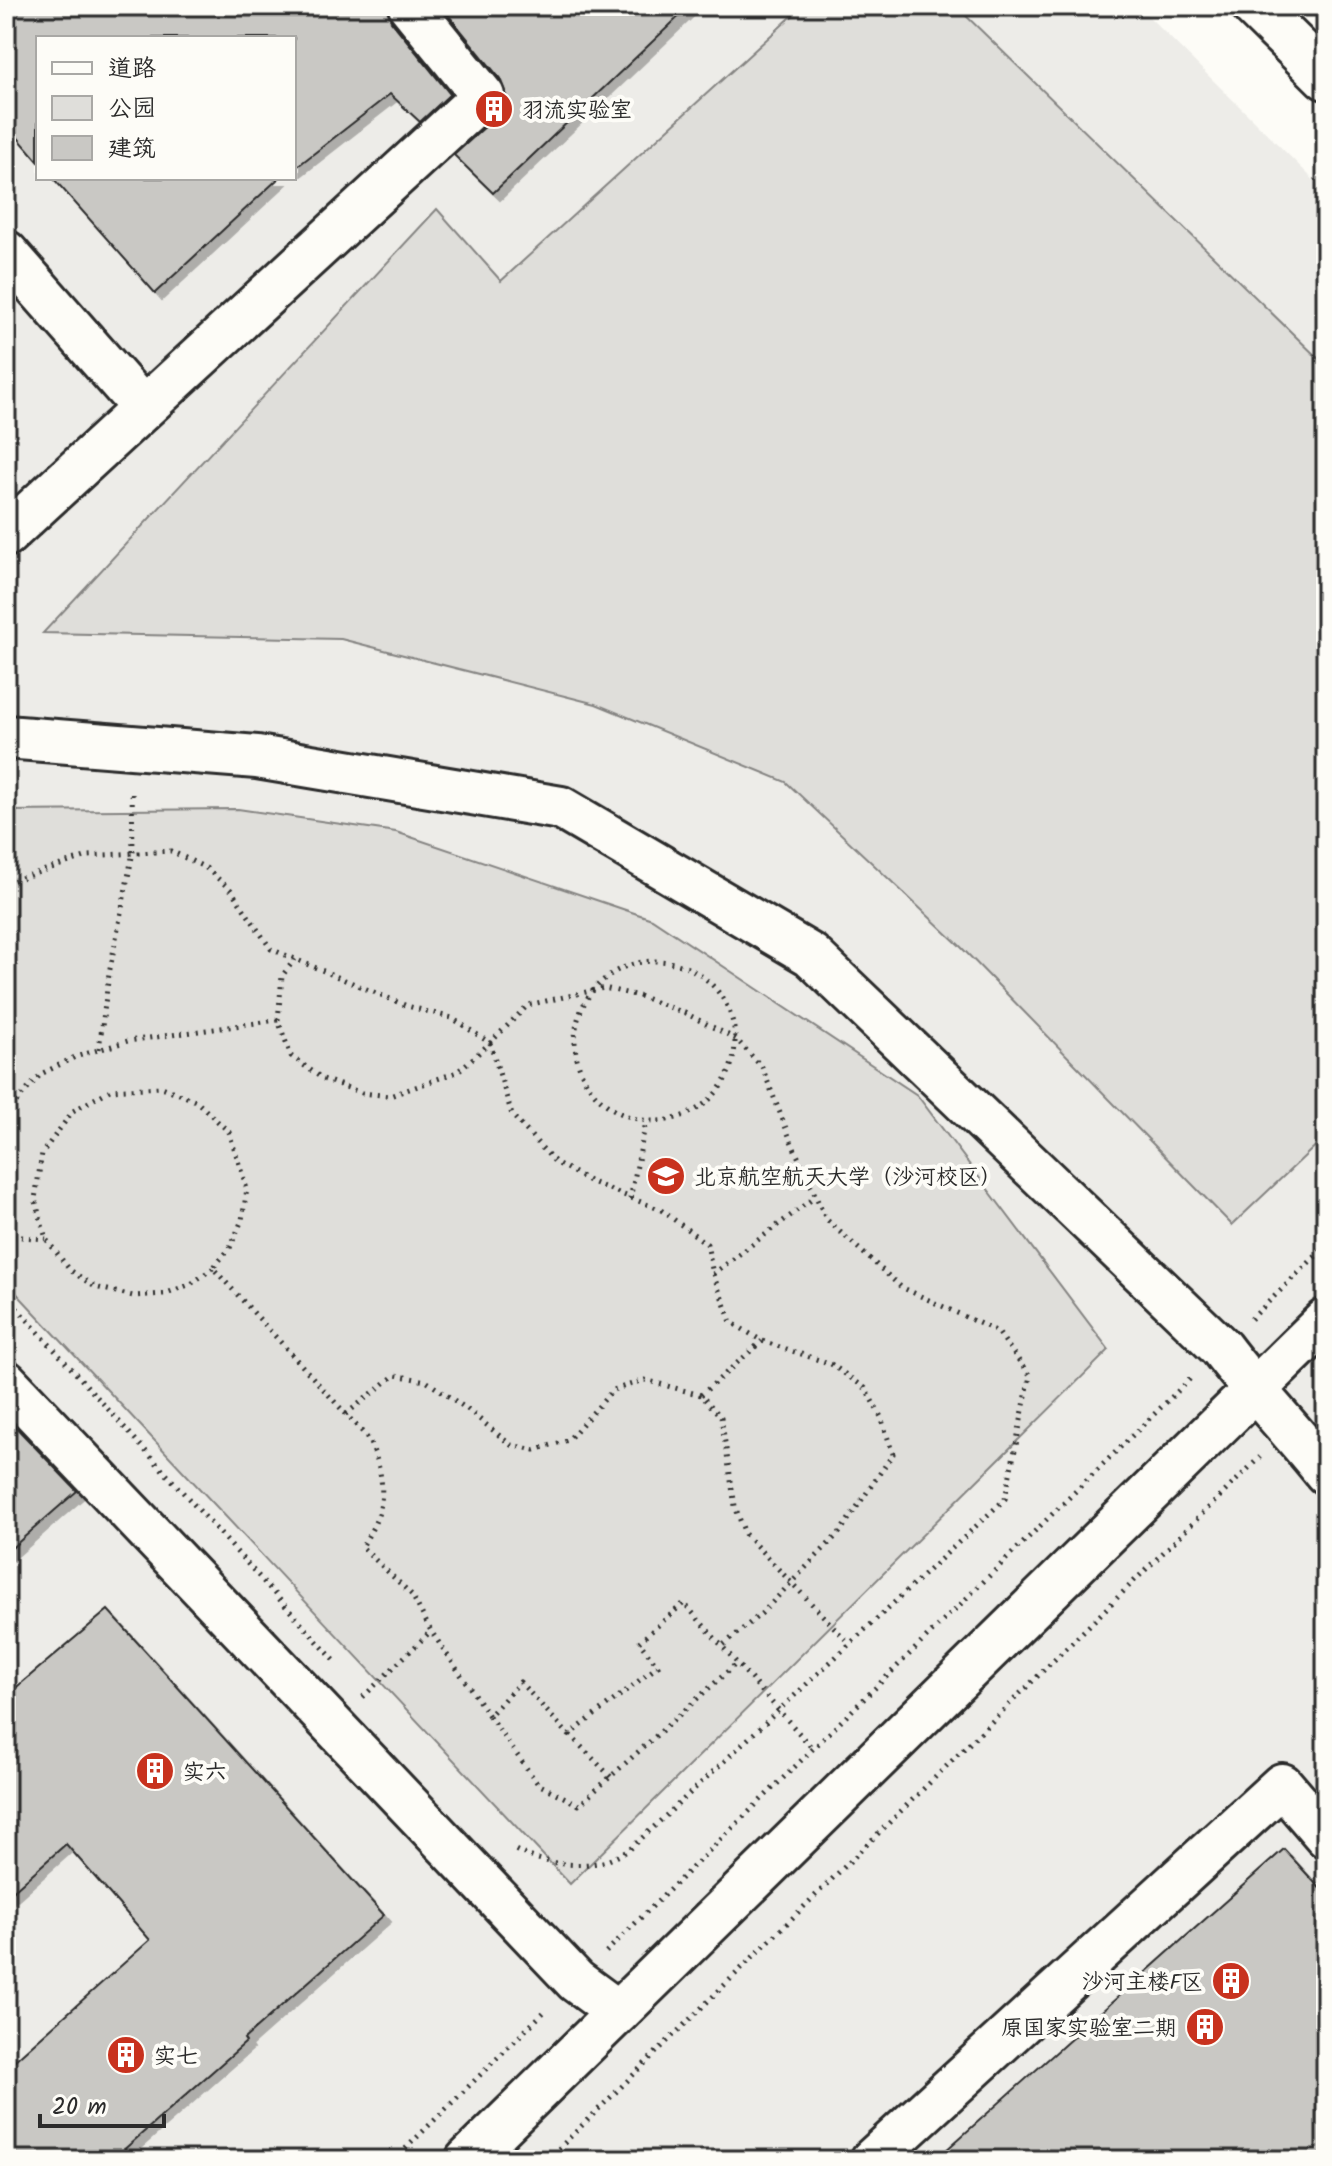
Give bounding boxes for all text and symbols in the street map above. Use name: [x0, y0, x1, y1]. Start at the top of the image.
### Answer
legend: [36, 36, 296, 180]
text: 道路: [108, 50, 156, 89]
building icon: 羽流实验室: [473, 88, 515, 130]
text: 公园: [108, 90, 156, 129]
place label: 羽流实验室: [522, 94, 632, 129]
text: 建筑: [108, 130, 156, 169]
school or university icon: 北京航空航天大学（沙河校区）: [645, 1155, 687, 1197]
place label: 北京航空航天大学（沙河校区）: [694, 1161, 1002, 1196]
building icon: 实六: [134, 1750, 176, 1792]
place label: 实六: [183, 1756, 227, 1791]
building icon: 沙河主楼F区: [1210, 1960, 1252, 2002]
place label: 沙河主楼F区: [1081, 1966, 1203, 2001]
building icon: 原国家实验室二期: [1184, 2006, 1226, 2048]
place label: 原国家实验室二期: [1001, 2012, 1177, 2047]
building icon: 实七: [105, 2034, 147, 2076]
place label: 实七: [154, 2040, 198, 2075]
scale bar: [40, 2078, 164, 2128]
text: 20 m: [52, 2088, 107, 2127]

